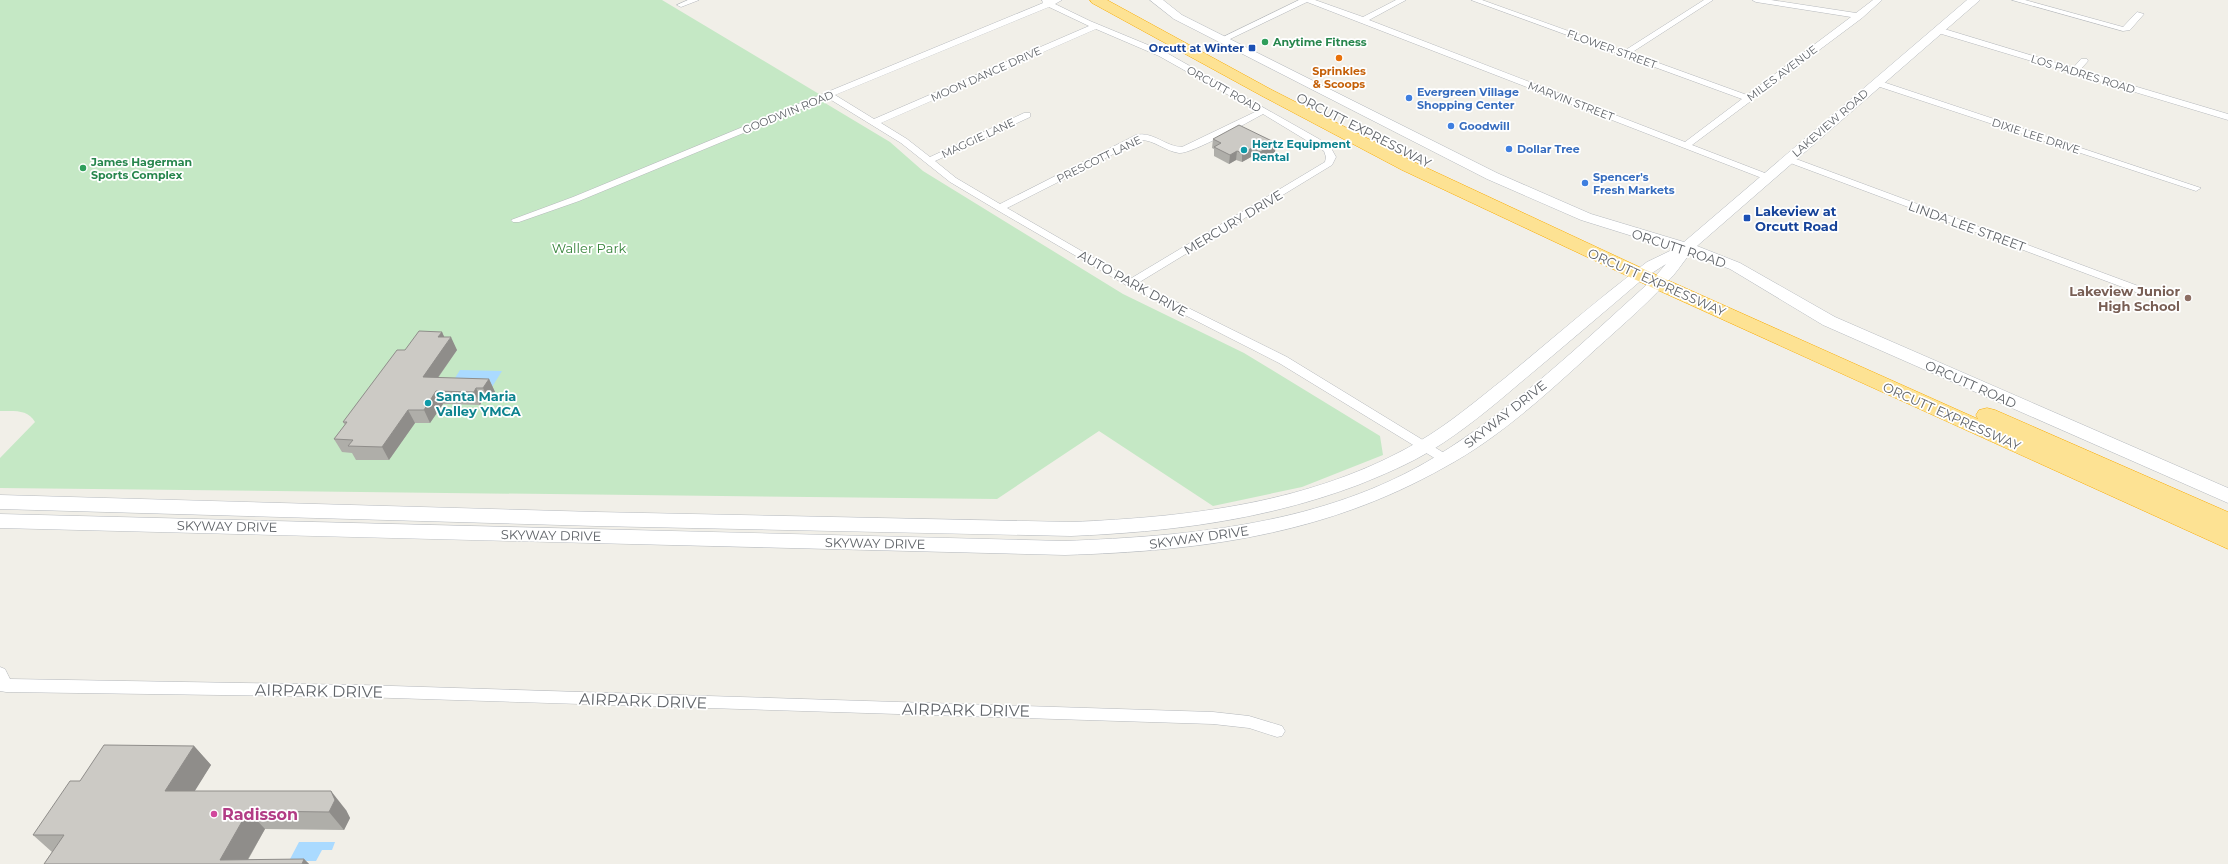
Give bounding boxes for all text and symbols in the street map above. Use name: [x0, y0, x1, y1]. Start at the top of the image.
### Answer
street label: FLOWER STREET: [1565, 26, 1659, 72]
place label: Anytime Fitness: [1272, 35, 1367, 49]
marker: Anytime Fitness: [1260, 37, 1270, 47]
place label: Orcutt at Winter: [1149, 41, 1244, 55]
street label: MILES AVENUE: [1744, 42, 1820, 104]
street label: MOON DANCE DRIVE: [928, 43, 1044, 105]
marker: Orcutt at Winter: [1247, 43, 1257, 53]
street label: LOS PADRES ROAD: [2029, 51, 2137, 97]
marker: Sprinkles & Scoops: [1334, 53, 1344, 63]
street label: ORCUTT ROAD: [1184, 63, 1264, 115]
place label: Sprinkles & Scoops: [1312, 64, 1366, 91]
street label: MARVIN STREET: [1526, 78, 1617, 124]
place label: Evergreen Village Shopping Center: [1417, 85, 1519, 112]
street label: LAKEVIEW ROAD: [1789, 86, 1871, 160]
street label: GOODWIN ROAD: [740, 87, 836, 137]
street label: ORCUTT EXPRESSWAY: [1294, 89, 1435, 171]
marker: Evergreen Village Shopping Center: [1404, 93, 1414, 103]
street label: MAGGIE LANE: [939, 115, 1017, 161]
street label: DIXIE LEE DRIVE: [1990, 115, 2082, 157]
place label: Goodwill: [1459, 119, 1510, 133]
marker: Goodwill: [1446, 121, 1456, 131]
street label: PRESCOTT LANE: [1054, 132, 1144, 186]
place label: Hertz Equipment Rental: [1252, 137, 1351, 164]
place label: Dollar Tree: [1517, 142, 1580, 156]
marker: Dollar Tree: [1504, 144, 1514, 154]
marker: Hertz Equipment Rental: [1239, 145, 1249, 155]
place label: James Hagerman Sports Complex: [90, 155, 192, 182]
marker: James Hagerman Sports Complex: [78, 163, 88, 173]
place label: Spencer's Fresh Markets: [1593, 170, 1675, 197]
marker: Spencer's Fresh Markets: [1580, 178, 1590, 188]
street label: MERCURY DRIVE: [1181, 186, 1285, 258]
street label: LINDA LEE STREET: [1906, 197, 2028, 255]
place label: Lakeview at Orcutt Road: [1755, 203, 1838, 234]
marker: Lakeview at Orcutt Road: [1742, 213, 1752, 223]
street label: ORCUTT ROAD: [1630, 225, 1728, 271]
park label: Waller Park: [552, 240, 627, 256]
street label: ORCUTT EXPRESSWAY: [1586, 244, 1729, 320]
street label: AUTO PARK DRIVE: [1076, 246, 1190, 320]
place label: Lakeview Junior High School: [2069, 283, 2180, 314]
marker: Lakeview Junior High School: [2183, 293, 2193, 303]
street label: ORCUTT ROAD: [1923, 357, 2019, 411]
street label: SKYWAY DRIVE: [1460, 377, 1550, 451]
street label: ORCUTT EXPRESSWAY: [1881, 378, 2024, 454]
place label: Santa Maria Valley YMCA: [435, 388, 522, 419]
marker: Santa Maria Valley YMCA: [423, 398, 433, 408]
street label: SKYWAY DRIVE: [177, 517, 277, 535]
street label: SKYWAY DRIVE: [1148, 522, 1250, 552]
street label: SKYWAY DRIVE: [501, 526, 601, 544]
street label: SKYWAY DRIVE: [825, 534, 925, 552]
street label: AIRPARK DRIVE: [255, 680, 383, 702]
street label: AIRPARK DRIVE: [579, 689, 707, 713]
street label: AIRPARK DRIVE: [902, 699, 1030, 721]
place label: Radisson: [222, 805, 298, 824]
marker: Radisson: [209, 809, 219, 819]

